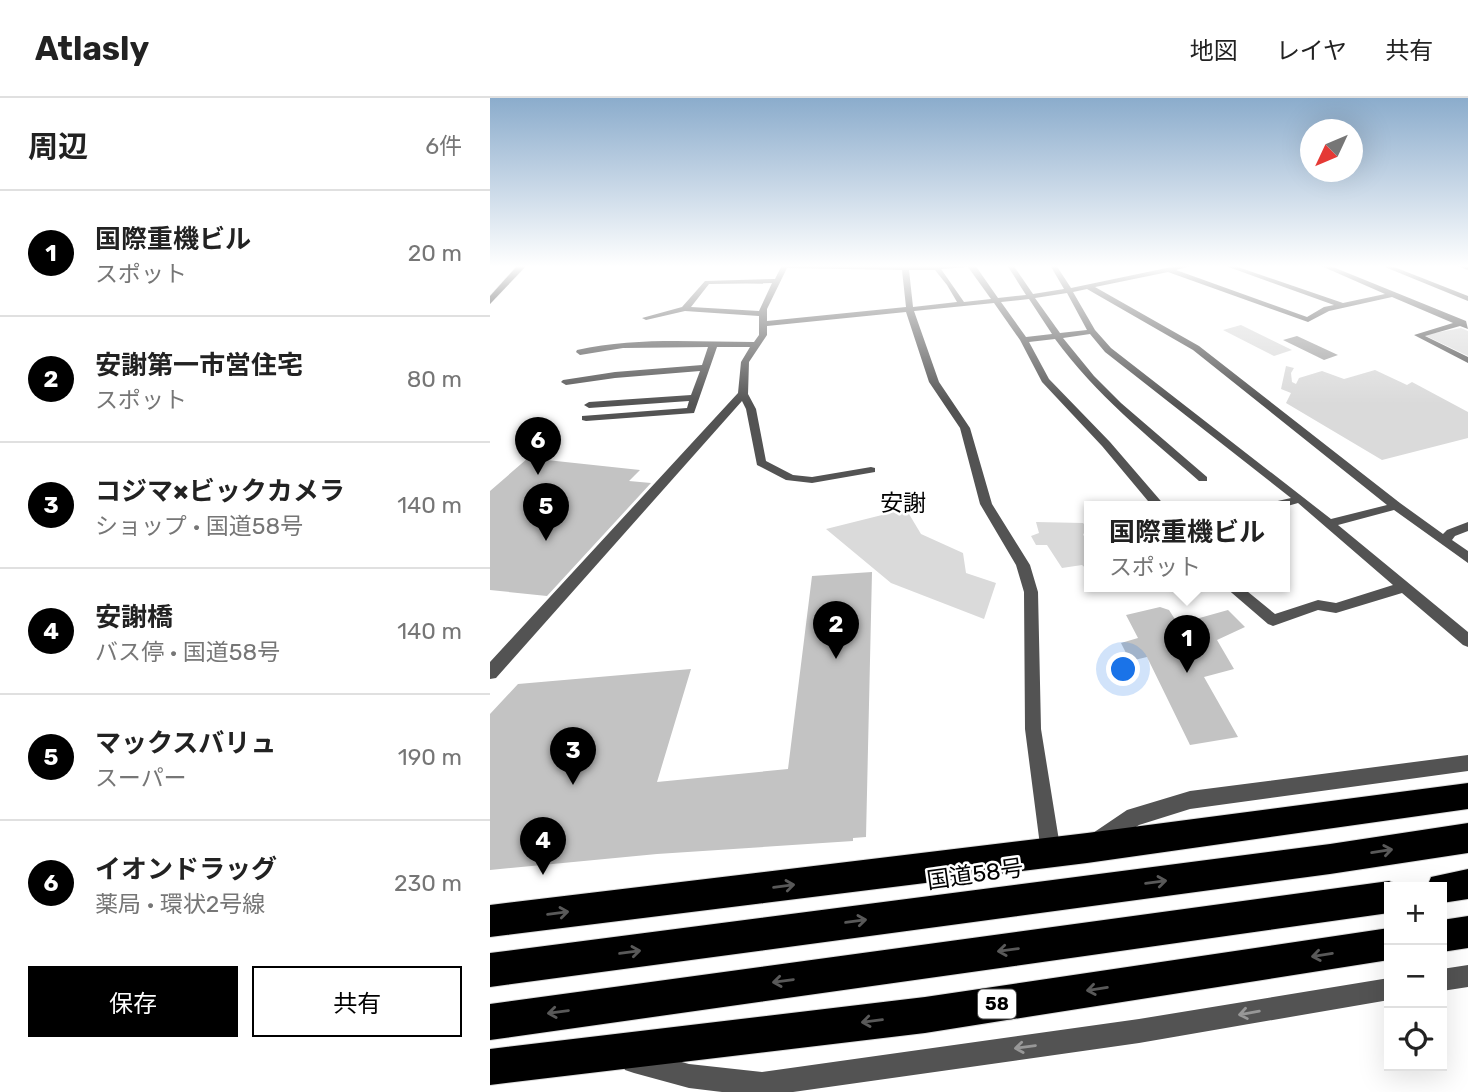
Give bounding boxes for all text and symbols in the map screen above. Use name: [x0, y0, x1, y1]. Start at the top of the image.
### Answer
text: Atlasly: [35, 29, 149, 68]
text: 地図: [1190, 37, 1238, 65]
text: レイヤ: [1276, 37, 1347, 65]
text: 共有: [1385, 37, 1433, 65]
north arrow: [1300, 119, 1363, 182]
text: 周辺: [28, 129, 88, 165]
text: 6件: [425, 132, 462, 160]
text: 国際重機ビル: [95, 224, 251, 255]
text: 1: [45, 239, 57, 267]
text: 20 m: [408, 239, 462, 267]
text: スポット: [95, 260, 187, 288]
text: 安謝第一市営住宅: [95, 350, 303, 381]
text: 2: [44, 365, 58, 393]
text: 80 m: [407, 365, 462, 393]
text: スポット: [95, 386, 187, 414]
pin: 6: [515, 417, 561, 475]
text: コジマ×ビックカメラ: [95, 476, 345, 507]
pin: 5: [523, 483, 569, 541]
district label: 安謝: [880, 489, 926, 517]
text: 3: [43, 491, 59, 519]
text: 140 m: [397, 491, 462, 519]
popup: [1084, 501, 1290, 592]
text: ショップ · 国道58号: [95, 512, 303, 540]
text: 国際重機ビル: [1109, 517, 1265, 548]
text: スポット: [1109, 553, 1201, 581]
pin: 2: [813, 601, 859, 659]
text: 安謝橋: [95, 602, 173, 633]
pin: 1: [1164, 615, 1210, 673]
text: 4: [43, 617, 59, 645]
text: 140 m: [397, 617, 462, 645]
text: バス停 · 国道58号: [95, 638, 280, 666]
your location: [1106, 652, 1140, 686]
pin: 3: [550, 727, 596, 785]
text: マックスバリュ: [95, 728, 276, 759]
text: 5: [44, 743, 58, 771]
text: 190 m: [398, 743, 462, 771]
text: スーパー: [95, 764, 187, 792]
pin: 4: [520, 817, 566, 875]
one-way arrow: [1370, 844, 1393, 857]
street label: 国道58号: [925, 853, 1025, 895]
text: イオンドラッグ: [95, 854, 277, 885]
text: 6: [44, 869, 58, 897]
text: 230 m: [394, 869, 462, 897]
one-way arrow: [1144, 875, 1167, 888]
one-way arrow: [772, 879, 794, 892]
map controls: [1384, 882, 1447, 1071]
button: +: [1384, 882, 1447, 945]
text: 薬局 · 環状2号線: [95, 890, 265, 918]
one-way arrow: [546, 907, 569, 920]
one-way arrow: [844, 915, 867, 928]
one-way arrow: [997, 943, 1020, 956]
one-way arrow: [619, 945, 641, 958]
button: −: [1384, 945, 1447, 1008]
one-way arrow: [1311, 949, 1334, 962]
button: 保存: [28, 966, 238, 1037]
button: 共有: [252, 966, 462, 1037]
one-way arrow: [772, 975, 795, 988]
one-way arrow: [1086, 983, 1109, 996]
road number: 58: [978, 989, 1016, 1018]
one-way arrow: [547, 1006, 569, 1019]
one-way arrow: [1239, 1007, 1261, 1020]
button: locate: [1384, 1008, 1447, 1071]
one-way arrow: [861, 1015, 884, 1028]
one-way arrow: [1014, 1041, 1037, 1054]

